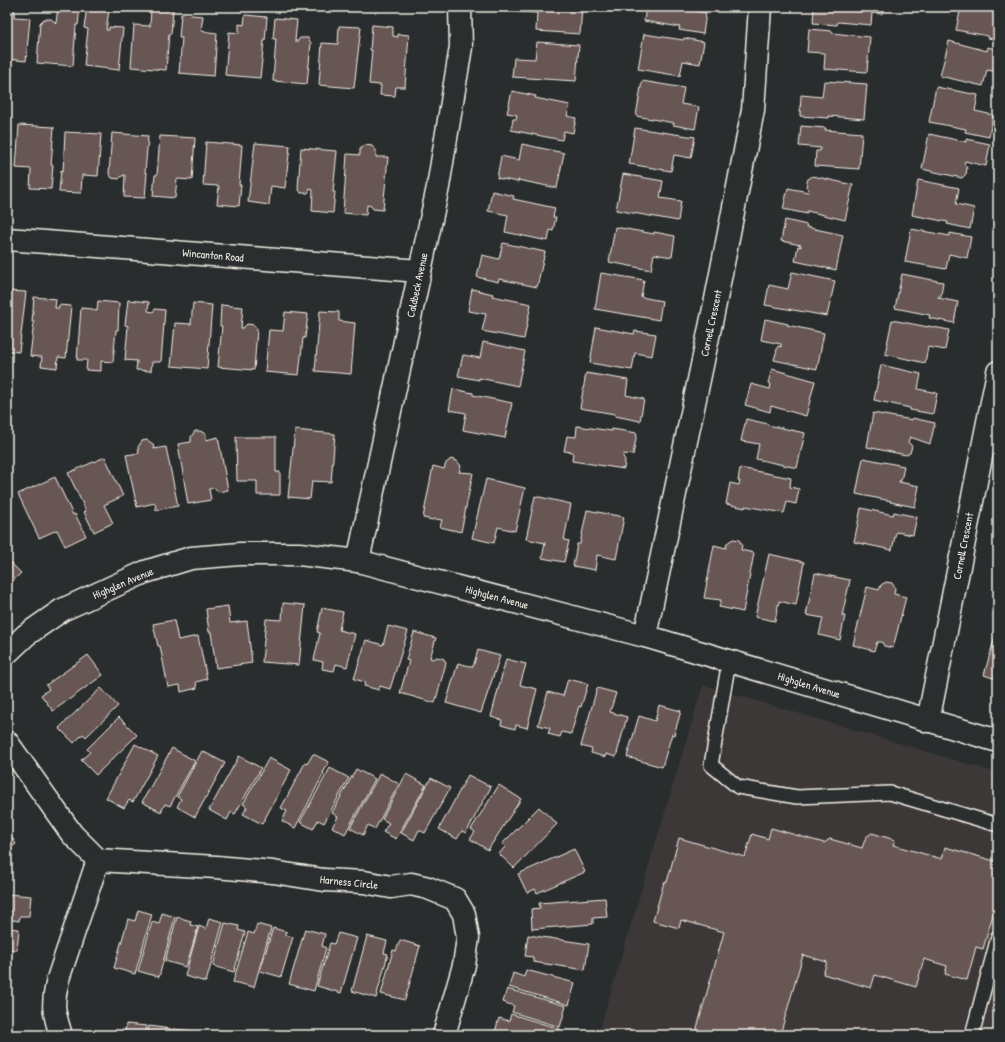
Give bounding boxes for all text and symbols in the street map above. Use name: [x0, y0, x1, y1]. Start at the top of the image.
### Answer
street label: Wincanton Road: [182, 245, 245, 265]
street label: Caldbeck Avenue: [403, 251, 431, 319]
street label: Cornell Crescent: [697, 288, 725, 358]
street label: Cornell Crescent: [950, 511, 976, 581]
street label: Highglen Avenue: [90, 564, 156, 602]
street label: Highglen Avenue: [464, 582, 531, 612]
street label: Highglen Avenue: [776, 669, 843, 701]
street label: Harness Circle: [319, 872, 379, 892]

